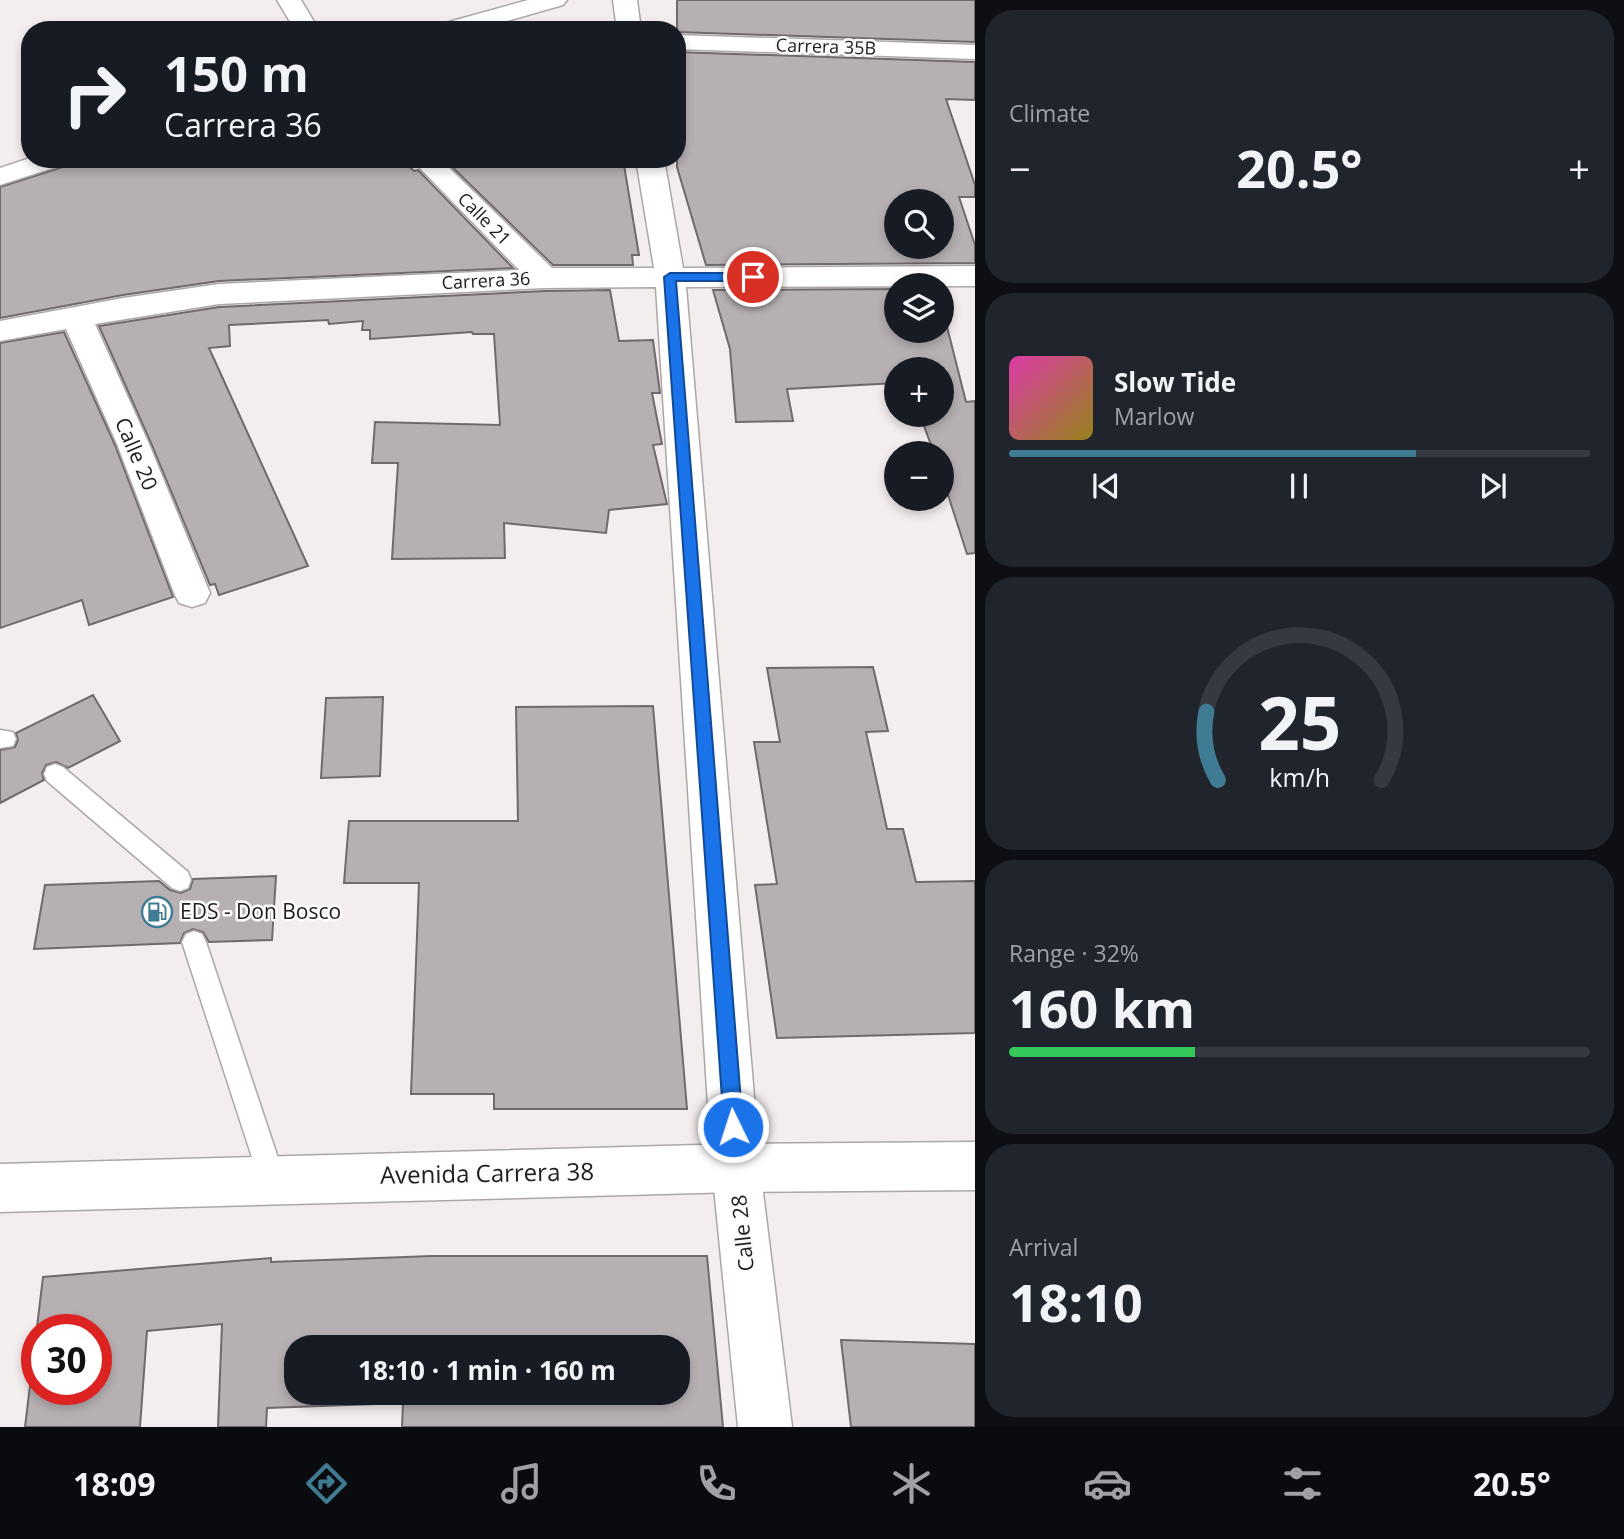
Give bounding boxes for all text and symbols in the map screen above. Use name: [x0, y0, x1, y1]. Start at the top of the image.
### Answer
street label: Carrera 35B: [775, 32, 877, 60]
text: 150 m: [164, 40, 309, 106]
icon: right: [49, 49, 140, 140]
text: Climate: [1009, 97, 1090, 129]
text: Carrera 36: [164, 103, 322, 146]
text: 20.5°: [1236, 132, 1363, 203]
text: −: [1009, 142, 1031, 194]
text: +: [1568, 142, 1590, 194]
street label: Calle 21: [453, 187, 516, 250]
map controls: [884, 189, 954, 511]
button: search: [884, 189, 954, 259]
pin: [723, 247, 783, 307]
icon: arrive: [734, 258, 772, 296]
street label: Carrera 36: [441, 266, 531, 294]
button: layers: [884, 273, 954, 343]
button: +: [884, 357, 954, 427]
text: Slow Tide: [1114, 364, 1236, 400]
text: Marlow: [1114, 400, 1194, 432]
street label: Calle 20: [109, 413, 165, 494]
button: −: [884, 441, 954, 511]
icon: previous: [1087, 467, 1125, 505]
icon: pause: [1280, 467, 1318, 505]
icon: next: [1474, 467, 1512, 505]
text: 25: [1258, 672, 1341, 771]
text: km/h: [1269, 759, 1330, 793]
fuel station icon: EDS - Don Bosco: [140, 895, 174, 929]
place label: EDS - Don Bosco: [180, 897, 341, 925]
text: Range · 32%: [1009, 937, 1139, 969]
text: 160 km: [1009, 972, 1195, 1043]
position arrow: [696, 1090, 770, 1164]
street label: Avenida Carrera 38: [380, 1154, 594, 1191]
street label: Calle 28: [724, 1193, 760, 1273]
text: Arrival: [1009, 1231, 1078, 1263]
text: 18:10: [1009, 1266, 1143, 1337]
speed limit sign: 30: [21, 1314, 112, 1405]
text: 18:10 · 1 min · 160 m: [358, 1352, 616, 1388]
icon: directions: [302, 1459, 351, 1508]
icon: music: [497, 1459, 546, 1508]
icon: phone: [692, 1459, 741, 1508]
icon: climate: [887, 1459, 936, 1508]
icon: car: [1083, 1459, 1132, 1508]
icon: filters: [1278, 1459, 1327, 1508]
text: 18:09: [73, 1462, 155, 1505]
text: 20.5°: [1473, 1462, 1551, 1505]

